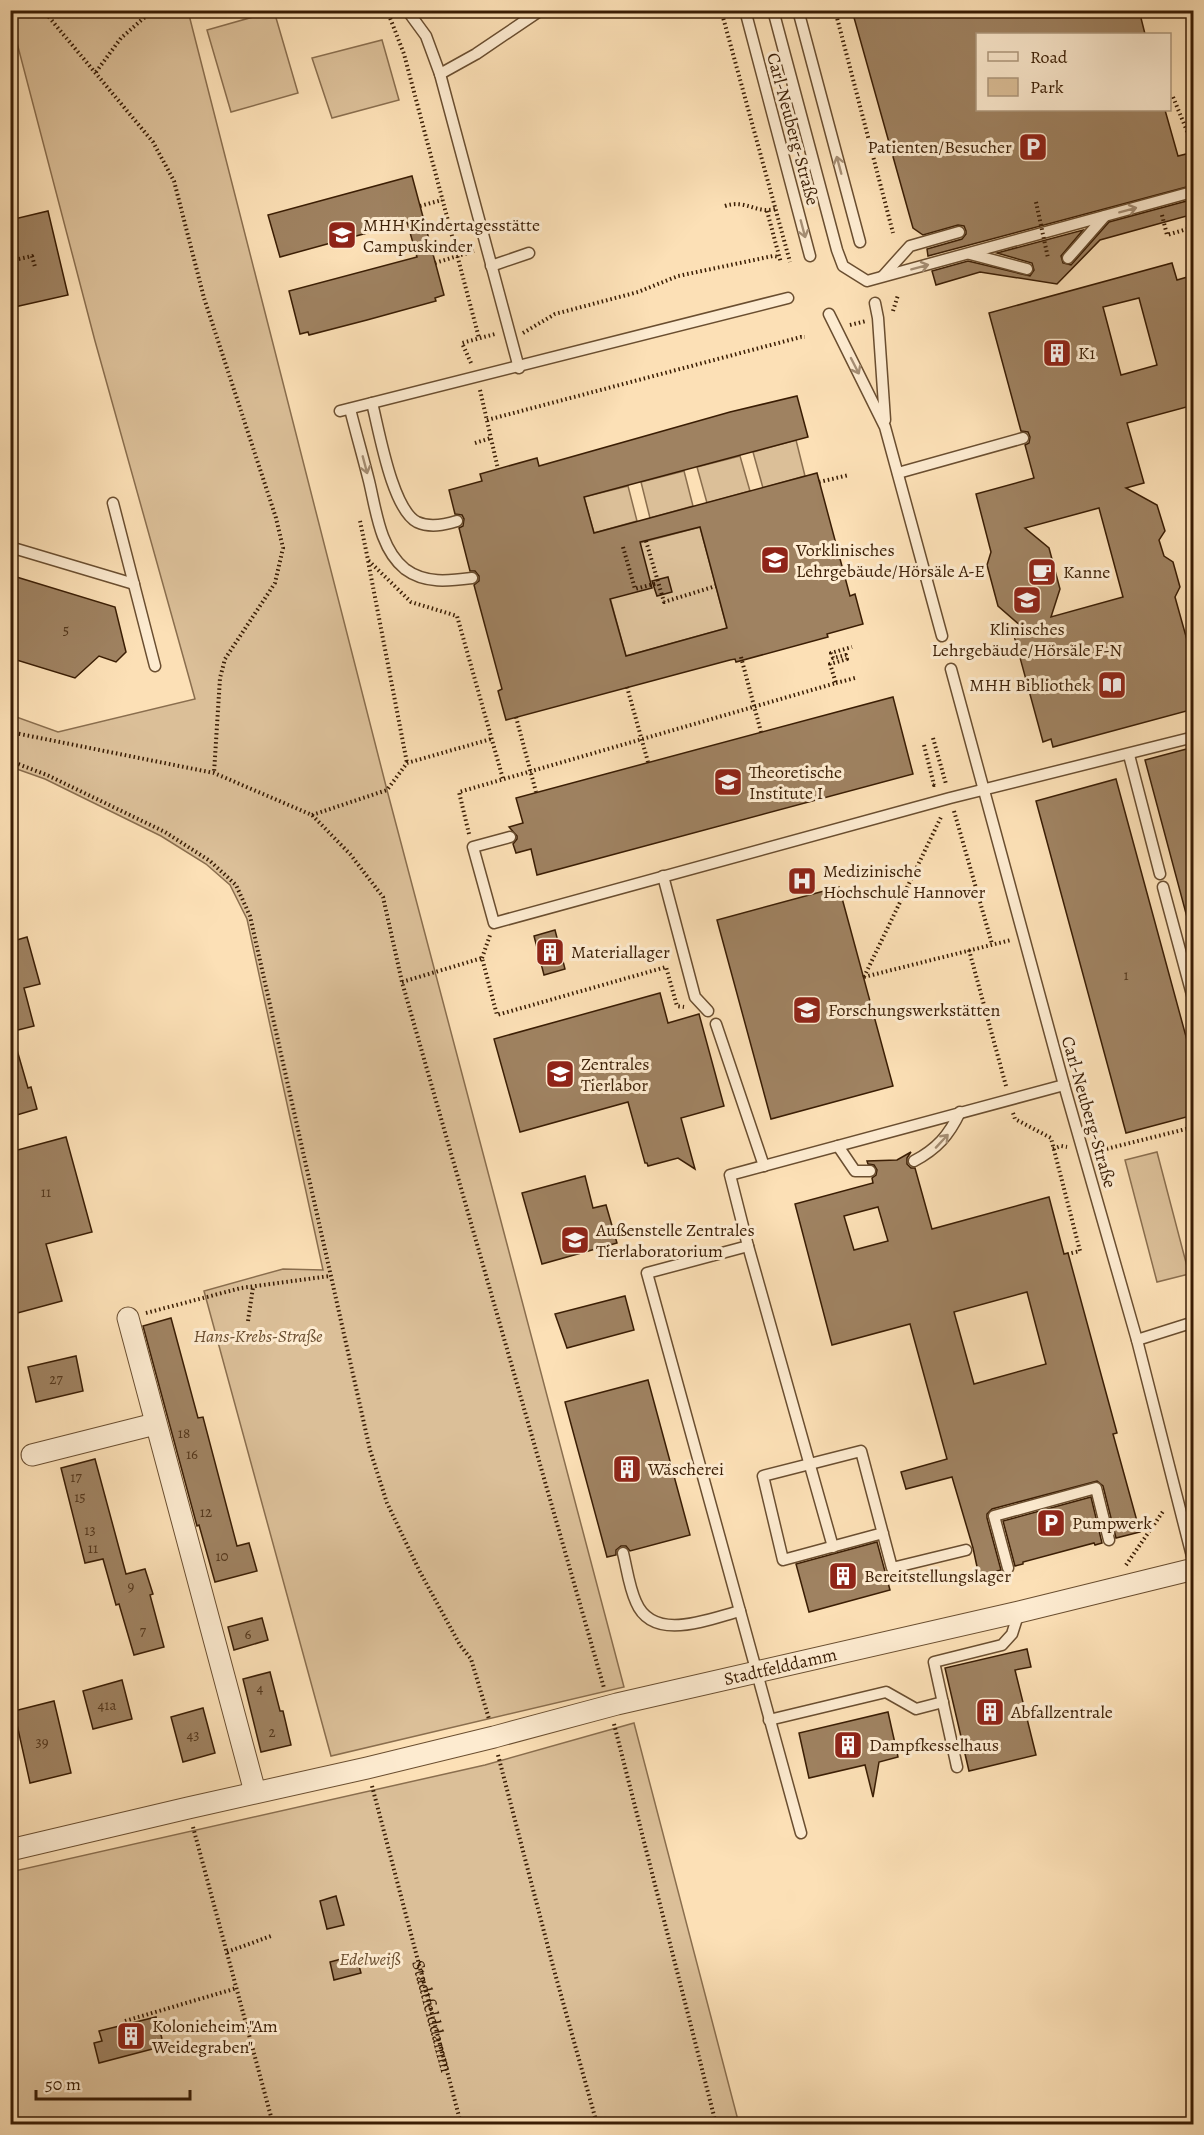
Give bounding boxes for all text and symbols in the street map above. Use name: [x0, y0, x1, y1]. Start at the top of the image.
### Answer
legend: [976, 33, 1171, 111]
text: Road: [1030, 45, 1068, 69]
street label: Carl-Neuberg-Straße: [761, 50, 825, 208]
text: Park: [1030, 75, 1064, 99]
parking icon: Patienten/Besucher: [1017, 131, 1049, 163]
place label: Patienten/Besucher: [868, 135, 1012, 159]
one-way arrow: [833, 156, 845, 175]
one-way arrow: [1118, 204, 1137, 215]
place label: MHH Kindertagesstätte Campuskinder: [363, 213, 540, 258]
school or university icon: MHH Kindertagesstätte Campuskinder: [326, 219, 358, 251]
one-way arrow: [798, 220, 809, 239]
one-way arrow: [910, 260, 929, 272]
building icon: K1: [1041, 337, 1073, 369]
place label: K1: [1078, 341, 1095, 365]
one-way arrow: [849, 357, 861, 375]
one-way arrow: [359, 456, 371, 475]
place label: Vorklinisches Lehrgebäude/Hörsäle A-E: [795, 538, 985, 583]
school or university icon: Vorklinisches Lehrgebäude/Hörsäle A-E: [759, 544, 791, 576]
cafe icon: Kanne: [1026, 556, 1058, 588]
place label: Kanne: [1063, 560, 1110, 584]
school or university icon: Klinisches Lehrgebäude/Hörsäle F-N: [1011, 584, 1043, 616]
place label: Klinisches Lehrgebäude/Hörsäle F-N: [932, 617, 1122, 662]
house number: 5: [63, 620, 69, 640]
library icon: MHH Bibliothek: [1096, 669, 1128, 701]
place label: MHH Bibliothek: [969, 673, 1091, 697]
place label: Theoretische Institute I: [749, 760, 842, 805]
school or university icon: Theoretische Institute I: [712, 766, 744, 798]
place label: Medizinische Hochschule Hannover: [823, 859, 985, 904]
hospital icon: Medizinische Hochschule Hannover: [786, 865, 818, 897]
building icon: Materiallager: [534, 936, 566, 968]
place label: Materiallager: [571, 940, 670, 964]
house number: 1: [1123, 965, 1129, 985]
school or university icon: Forschungswerkstätten: [791, 994, 823, 1026]
place label: Forschungswerkstätten: [828, 998, 1000, 1022]
street label: Carl-Neuberg-Straße: [1056, 1033, 1122, 1191]
place label: Zentrales Tierlabor: [581, 1052, 650, 1097]
school or university icon: Zentrales Tierlabor: [544, 1058, 576, 1090]
one-way arrow: [934, 1134, 948, 1149]
house number: 11: [41, 1182, 51, 1202]
place label: Außenstelle Zentrales Tierlaboratorium: [595, 1218, 755, 1263]
school or university icon: Außenstelle Zentrales Tierlaboratorium: [559, 1224, 591, 1256]
park label: Hans-Krebs-Straße: [193, 1324, 323, 1348]
house number: 27: [49, 1369, 63, 1389]
house number: 18: [178, 1423, 190, 1443]
house number: 16: [186, 1444, 198, 1464]
building icon: Wäscherei: [611, 1453, 643, 1485]
place label: Wäscherei: [647, 1457, 724, 1481]
house number: 17: [70, 1467, 82, 1487]
house number: 15: [74, 1487, 86, 1507]
house number: 12: [200, 1502, 212, 1522]
parking icon: Pumpwerk: [1035, 1507, 1067, 1539]
place label: Pumpwerk: [1072, 1511, 1152, 1535]
house number: 13: [84, 1520, 96, 1540]
house number: 11: [88, 1538, 98, 1558]
house number: 10: [215, 1546, 229, 1566]
building icon: Bereitstellungslager: [827, 1560, 859, 1592]
place label: Bereitstellungslager: [864, 1564, 1011, 1588]
house number: 9: [128, 1576, 135, 1596]
house number: 7: [140, 1621, 147, 1641]
house number: 6: [245, 1624, 252, 1644]
street label: Stadtfelddamm: [722, 1642, 839, 1691]
house number: 4: [257, 1678, 264, 1698]
house number: 41a: [98, 1695, 116, 1715]
building icon: Abfallzentrale: [974, 1696, 1006, 1728]
place label: Abfallzentrale: [1010, 1700, 1113, 1724]
house number: 2: [268, 1722, 276, 1742]
house number: 43: [186, 1725, 200, 1745]
building icon: Dampfkesselhaus: [832, 1729, 864, 1761]
house number: 39: [35, 1732, 49, 1752]
place label: Dampfkesselhaus: [869, 1733, 999, 1757]
park label: Edelweiß: [339, 1947, 401, 1971]
street label: Stadtfelddamm: [406, 1957, 459, 2075]
place label: Kolonieheim "Am Weidegraben": [151, 2014, 278, 2059]
building icon: Kolonieheim "Am Weidegraben": [115, 2020, 147, 2052]
scale bar: [36, 2063, 190, 2101]
text: 50 m: [45, 2072, 81, 2096]

